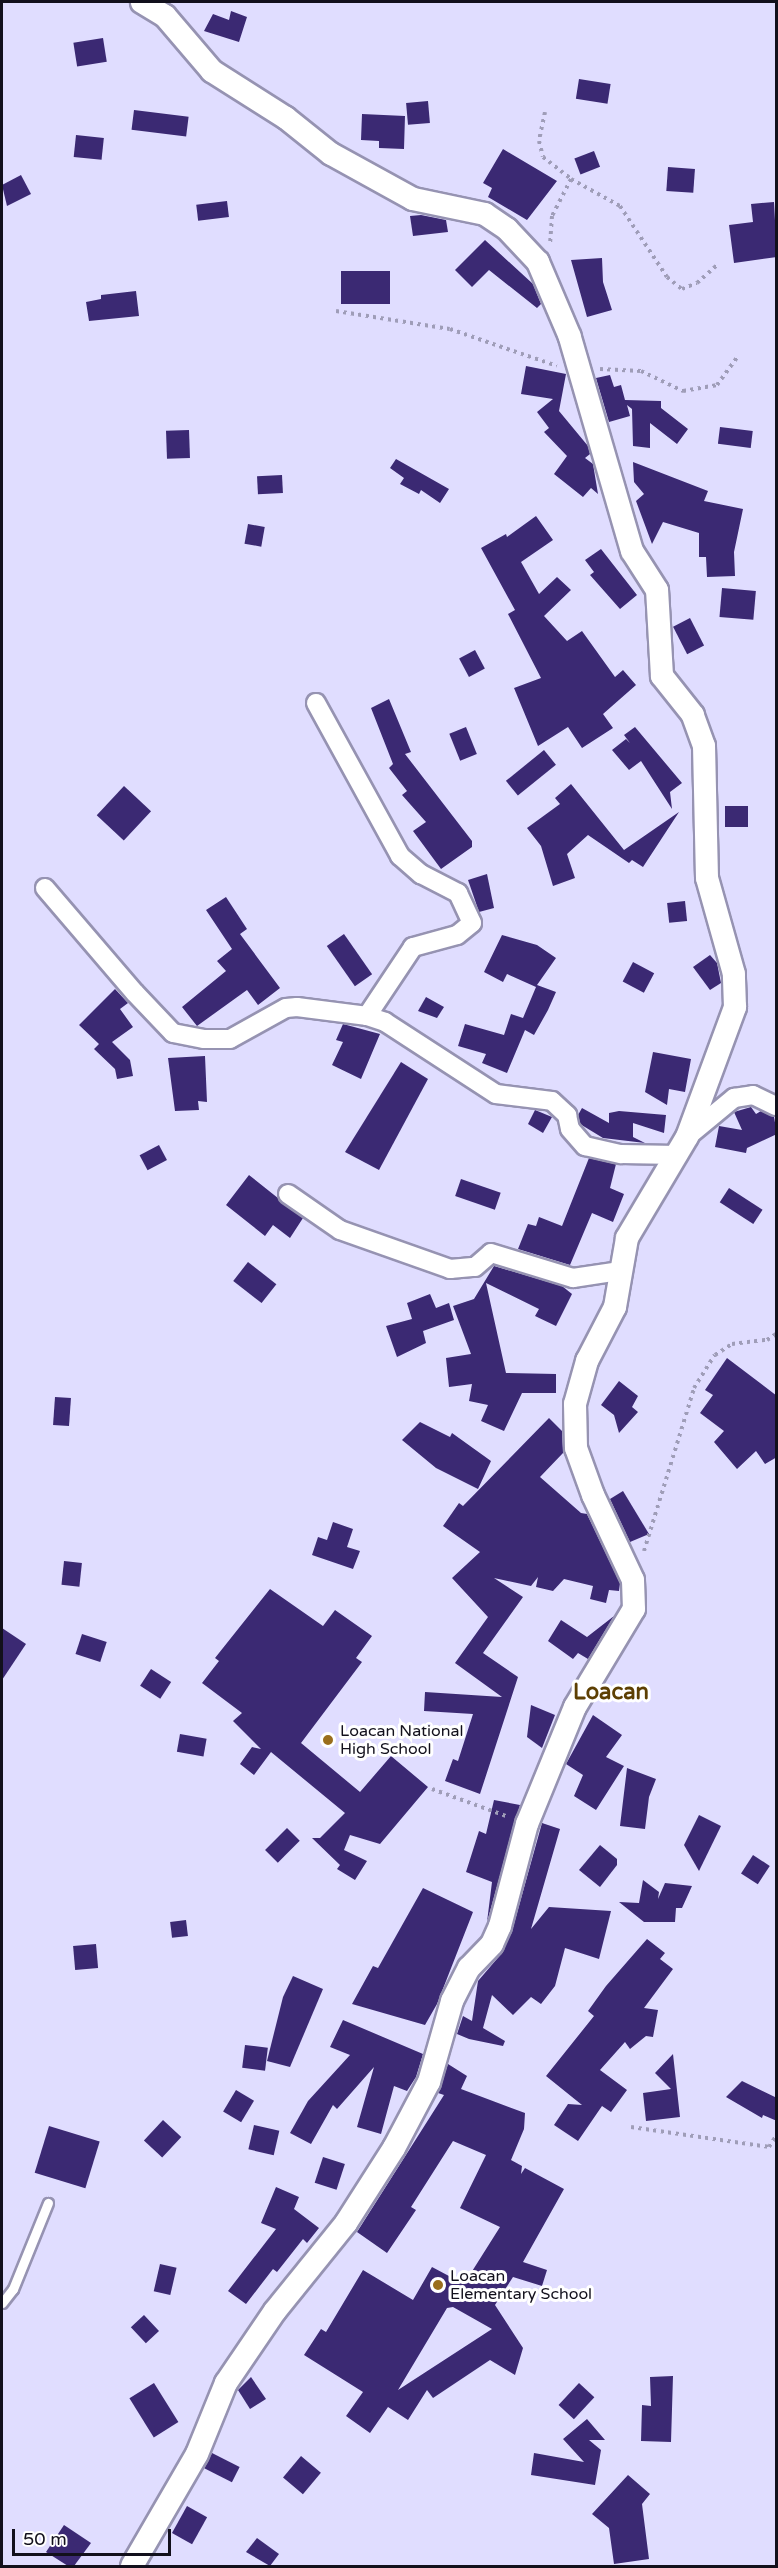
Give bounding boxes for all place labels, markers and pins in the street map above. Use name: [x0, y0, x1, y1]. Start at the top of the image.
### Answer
place label: Loacan National High School: [340, 1721, 464, 1759]
marker: Loacan National High School: [321, 1733, 335, 1747]
place label: Loacan Elementary School: [450, 2266, 592, 2304]
marker: Loacan Elementary School: [431, 2278, 445, 2292]

